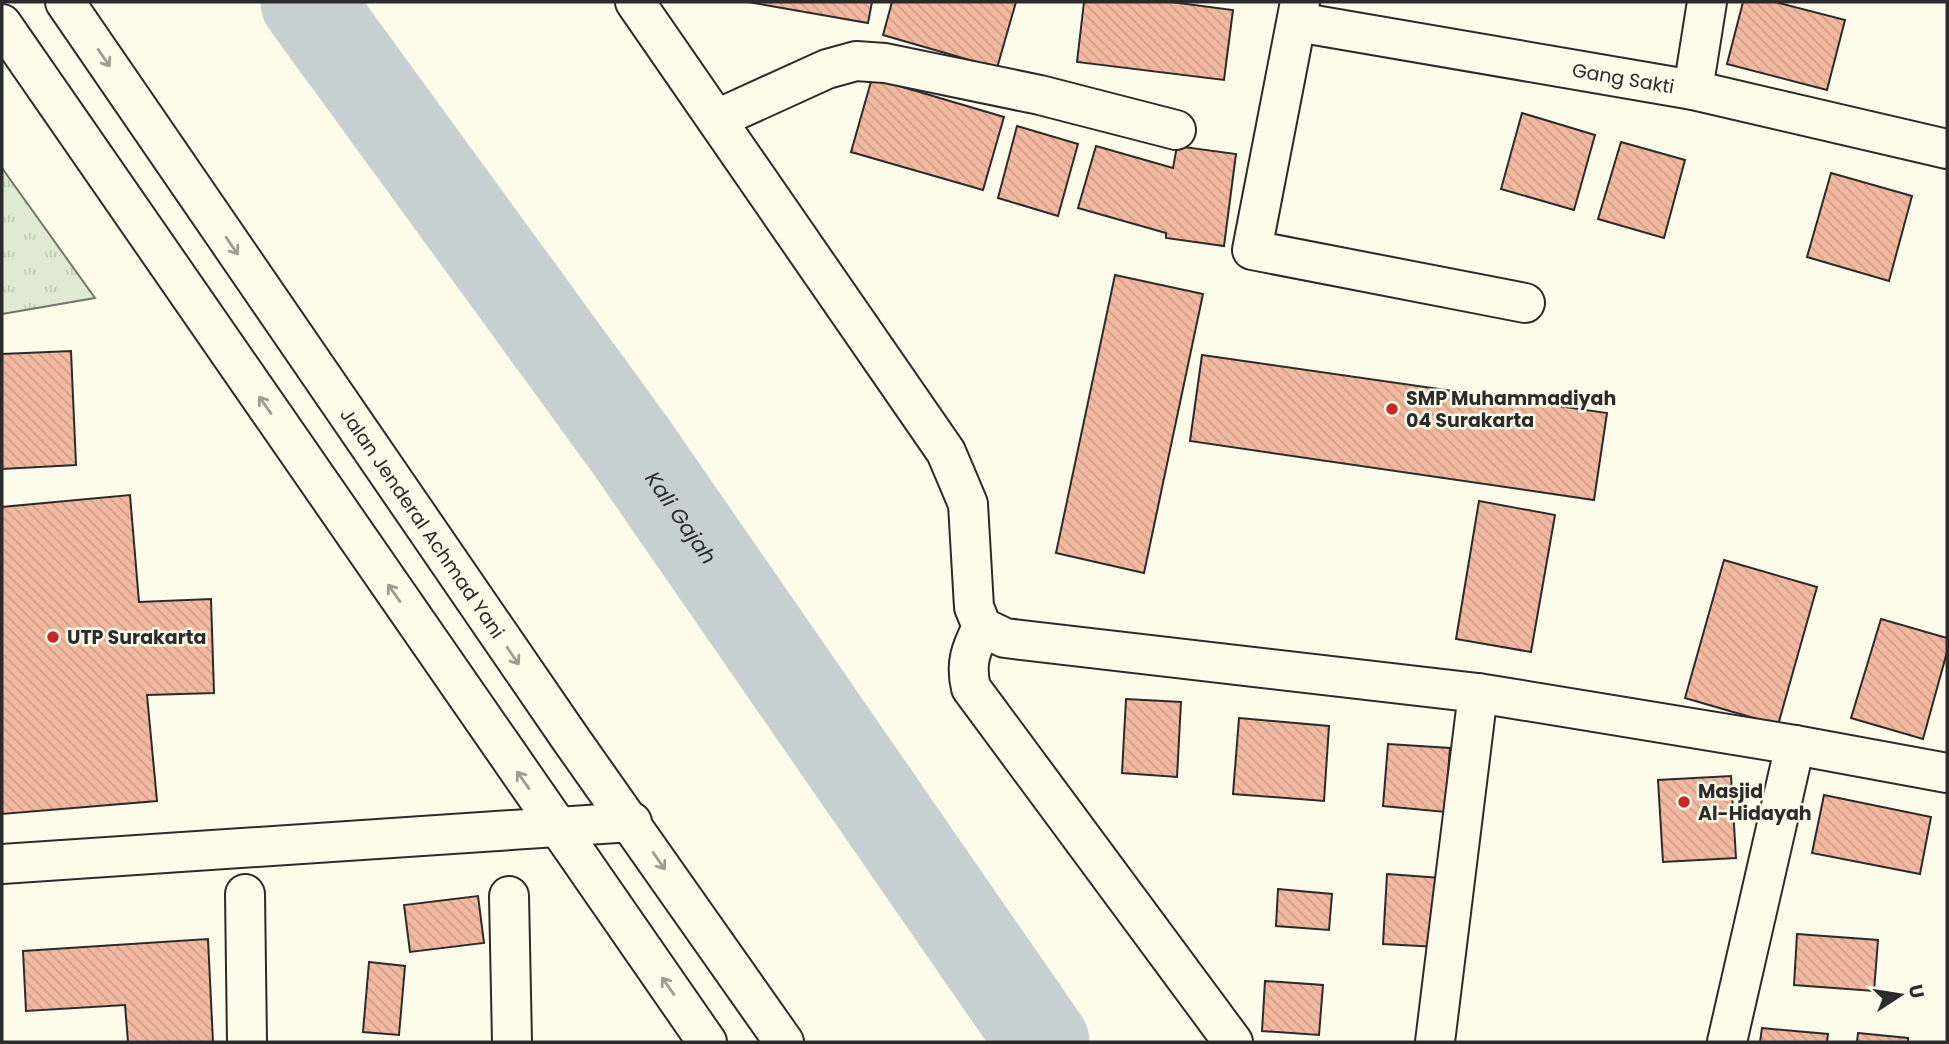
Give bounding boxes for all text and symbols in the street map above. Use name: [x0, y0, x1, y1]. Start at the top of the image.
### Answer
one-way arrow: [97, 48, 111, 67]
street label: Gang Sakti: [1570, 56, 1676, 101]
one-way arrow: [225, 236, 239, 255]
place label: SMP Muhammadiyah 04 Surakarta: [1406, 385, 1616, 434]
one-way arrow: [258, 396, 272, 415]
marker: SMP Muhammadiyah 04 Surakarta: [1384, 401, 1400, 417]
street label: Jalan Jenderal Achmad Yani: [334, 403, 511, 644]
water label: Kali Gajah: [639, 466, 723, 570]
one-way arrow: [387, 584, 401, 603]
place label: UTP Surakarta: [67, 624, 206, 651]
marker: UTP Surakarta: [45, 629, 61, 645]
one-way arrow: [506, 645, 520, 665]
one-way arrow: [516, 771, 530, 790]
place label: Masjid Al-Hidayah: [1698, 778, 1812, 827]
marker: Masjid Al-Hidayah: [1676, 794, 1692, 810]
one-way arrow: [652, 851, 666, 870]
north arrow: [1865, 960, 1935, 1030]
one-way arrow: [661, 977, 675, 996]
text: U: [1902, 982, 1931, 1001]

